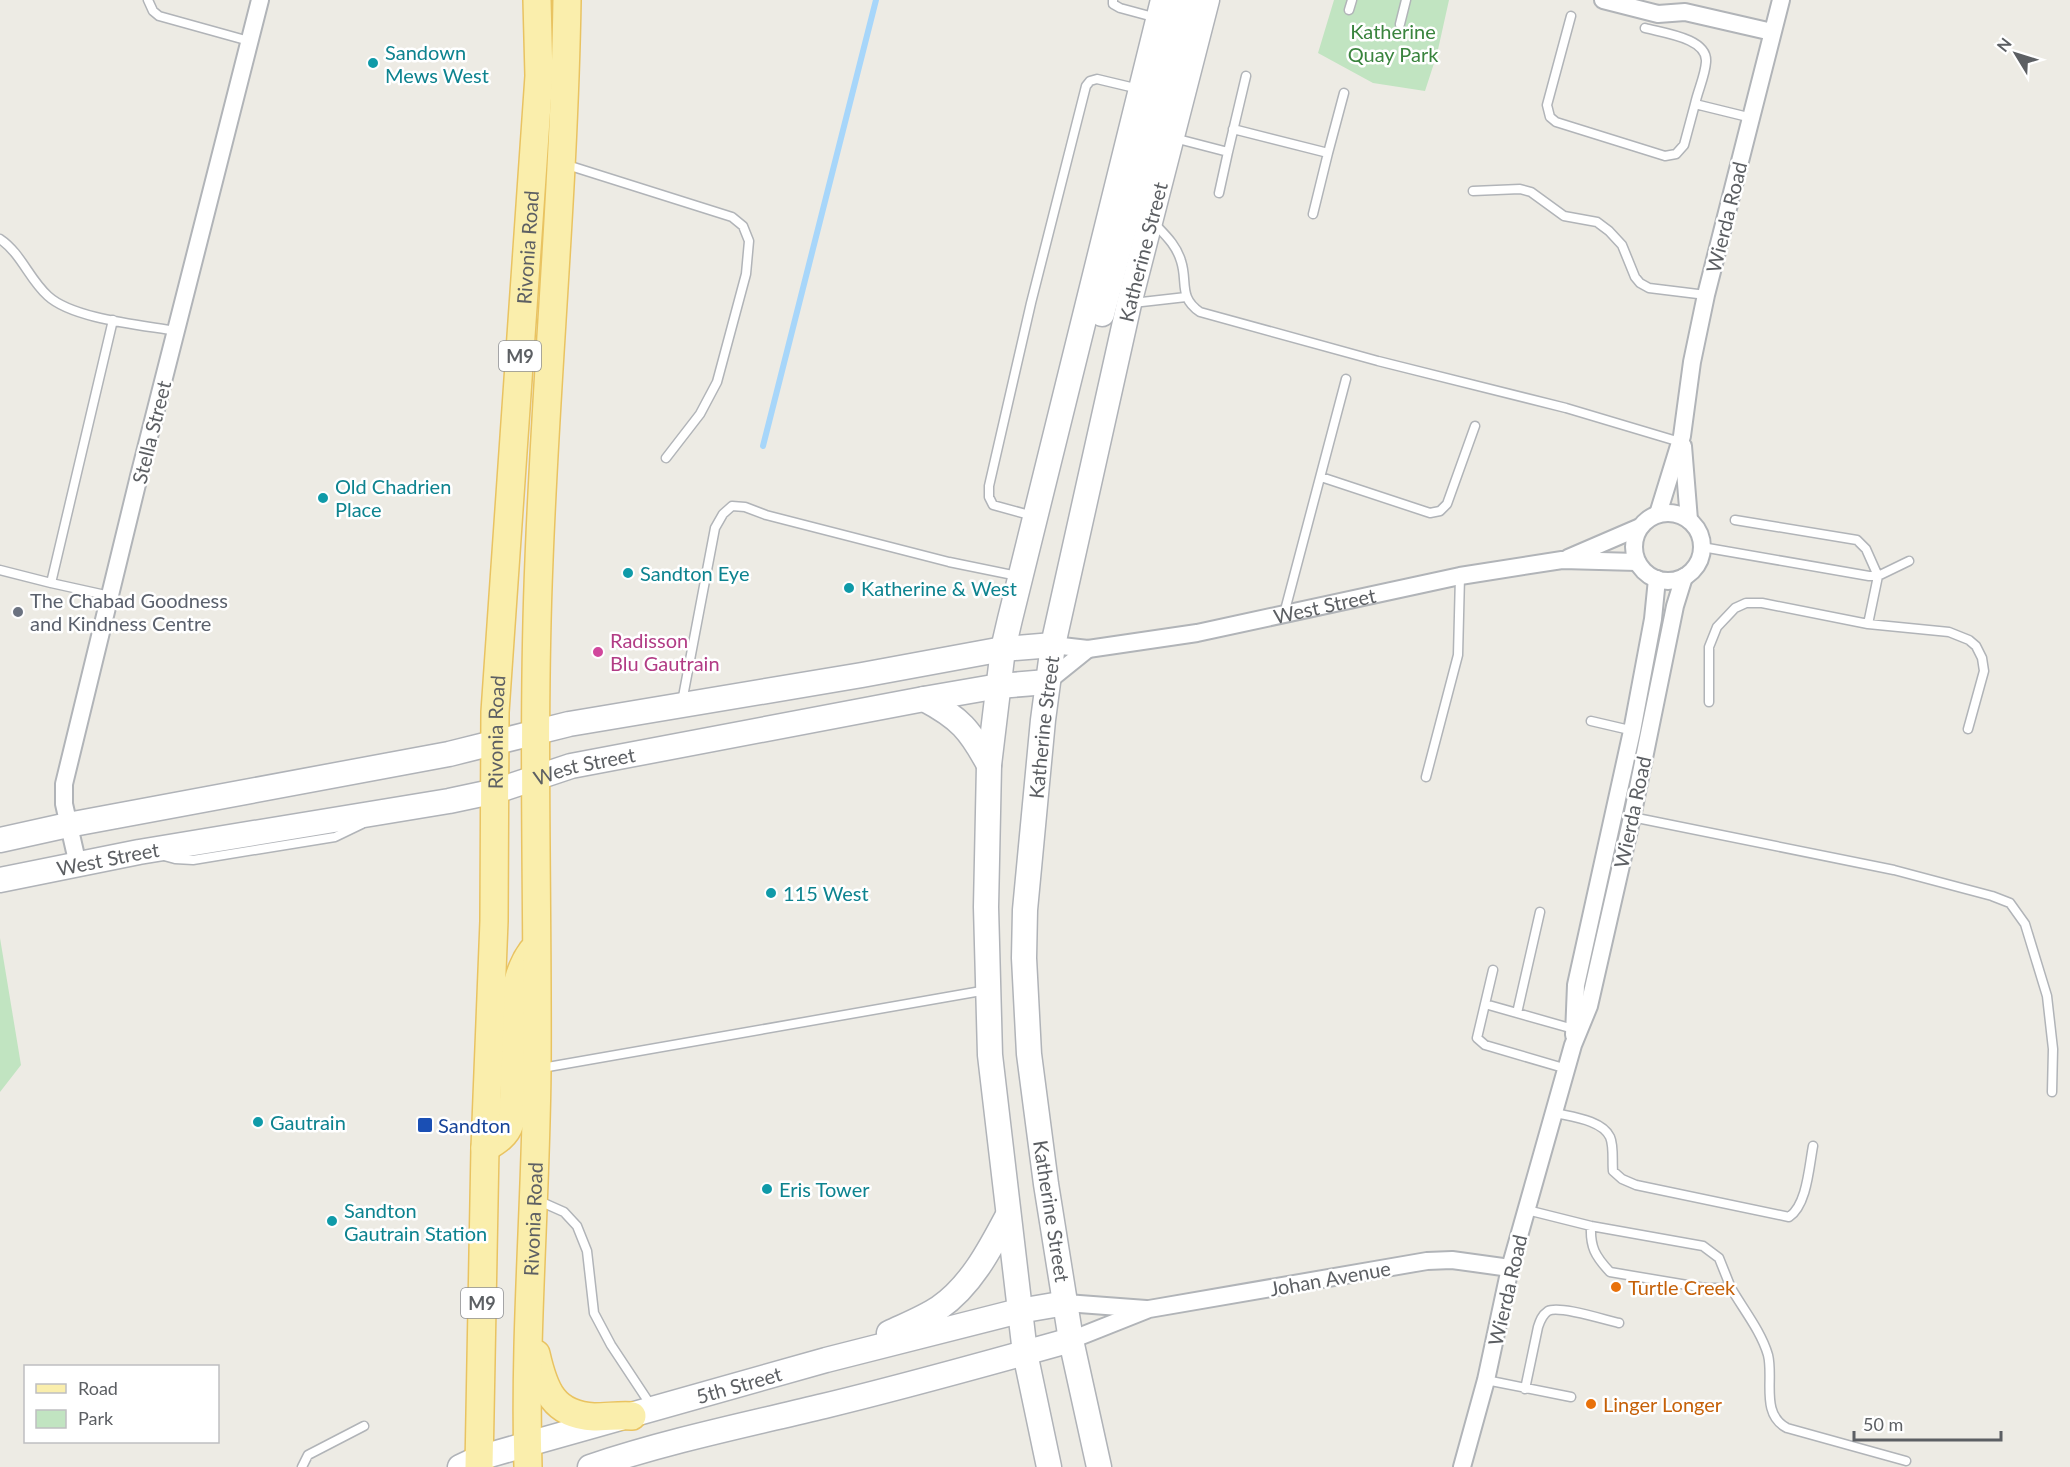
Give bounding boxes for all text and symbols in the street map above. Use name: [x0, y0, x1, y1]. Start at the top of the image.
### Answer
park label: Katherine Quay Park: [1348, 19, 1439, 66]
north arrow: [1986, 24, 2046, 84]
text: N: [1993, 34, 2015, 55]
place label: Sandown Mews West: [385, 40, 489, 87]
marker: Sandown Mews West: [366, 56, 380, 70]
street label: Wierda Road: [1701, 159, 1751, 275]
street label: Katherine Street: [1113, 179, 1172, 324]
street label: Rivonia Road: [511, 190, 543, 305]
road number: M9: [499, 341, 541, 371]
street label: Stella Street: [127, 378, 175, 486]
place label: Old Chadrien Place: [335, 474, 451, 521]
marker: Old Chadrien Place: [316, 491, 330, 505]
place label: Sandton Eye: [640, 561, 749, 585]
marker: Sandton Eye: [621, 566, 635, 580]
place label: Katherine & West: [861, 576, 1017, 600]
marker: Katherine & West: [842, 581, 856, 595]
street label: West Street: [1271, 583, 1378, 628]
place label: The Chabad Goodness and Kindness Centre: [30, 588, 228, 635]
marker: The Chabad Goodness and Kindness Centre: [11, 605, 25, 619]
place label: Radisson Blu Gautrain: [610, 628, 720, 675]
marker: Radisson Blu Gautrain: [591, 645, 605, 659]
street label: Katherine Street: [1024, 654, 1063, 800]
street label: Rivonia Road: [483, 674, 510, 789]
street label: West Street: [530, 742, 637, 790]
street label: Wierda Road: [1608, 754, 1656, 870]
street label: West Street: [55, 837, 161, 880]
place label: 115 West: [783, 881, 869, 905]
marker: 115 West: [764, 886, 778, 900]
place label: Gautrain: [270, 1110, 346, 1134]
place label: Sandton: [438, 1113, 511, 1137]
marker: Gautrain: [251, 1115, 265, 1129]
marker: Sandton: [416, 1116, 434, 1134]
street label: Katherine Street: [1029, 1138, 1075, 1284]
street label: Rivonia Road: [518, 1162, 547, 1277]
place label: Eris Tower: [779, 1177, 870, 1201]
marker: Eris Tower: [760, 1182, 774, 1196]
place label: Sandton Gautrain Station: [344, 1198, 487, 1245]
marker: Sandton Gautrain Station: [325, 1214, 339, 1228]
street label: Wierda Road: [1483, 1232, 1531, 1348]
street label: Johan Avenue: [1268, 1256, 1392, 1300]
place label: Turtle Creek: [1628, 1275, 1736, 1299]
marker: Turtle Creek: [1609, 1280, 1623, 1294]
road number: M9: [461, 1288, 503, 1318]
street label: 5th Street: [693, 1361, 784, 1408]
legend: [24, 1365, 219, 1443]
text: Road: [78, 1377, 118, 1399]
place label: Linger Longer: [1603, 1392, 1723, 1416]
marker: Linger Longer: [1584, 1397, 1598, 1411]
scale bar: [1854, 1404, 2001, 1442]
text: Park: [78, 1407, 114, 1429]
text: 50 m: [1863, 1413, 1903, 1435]

